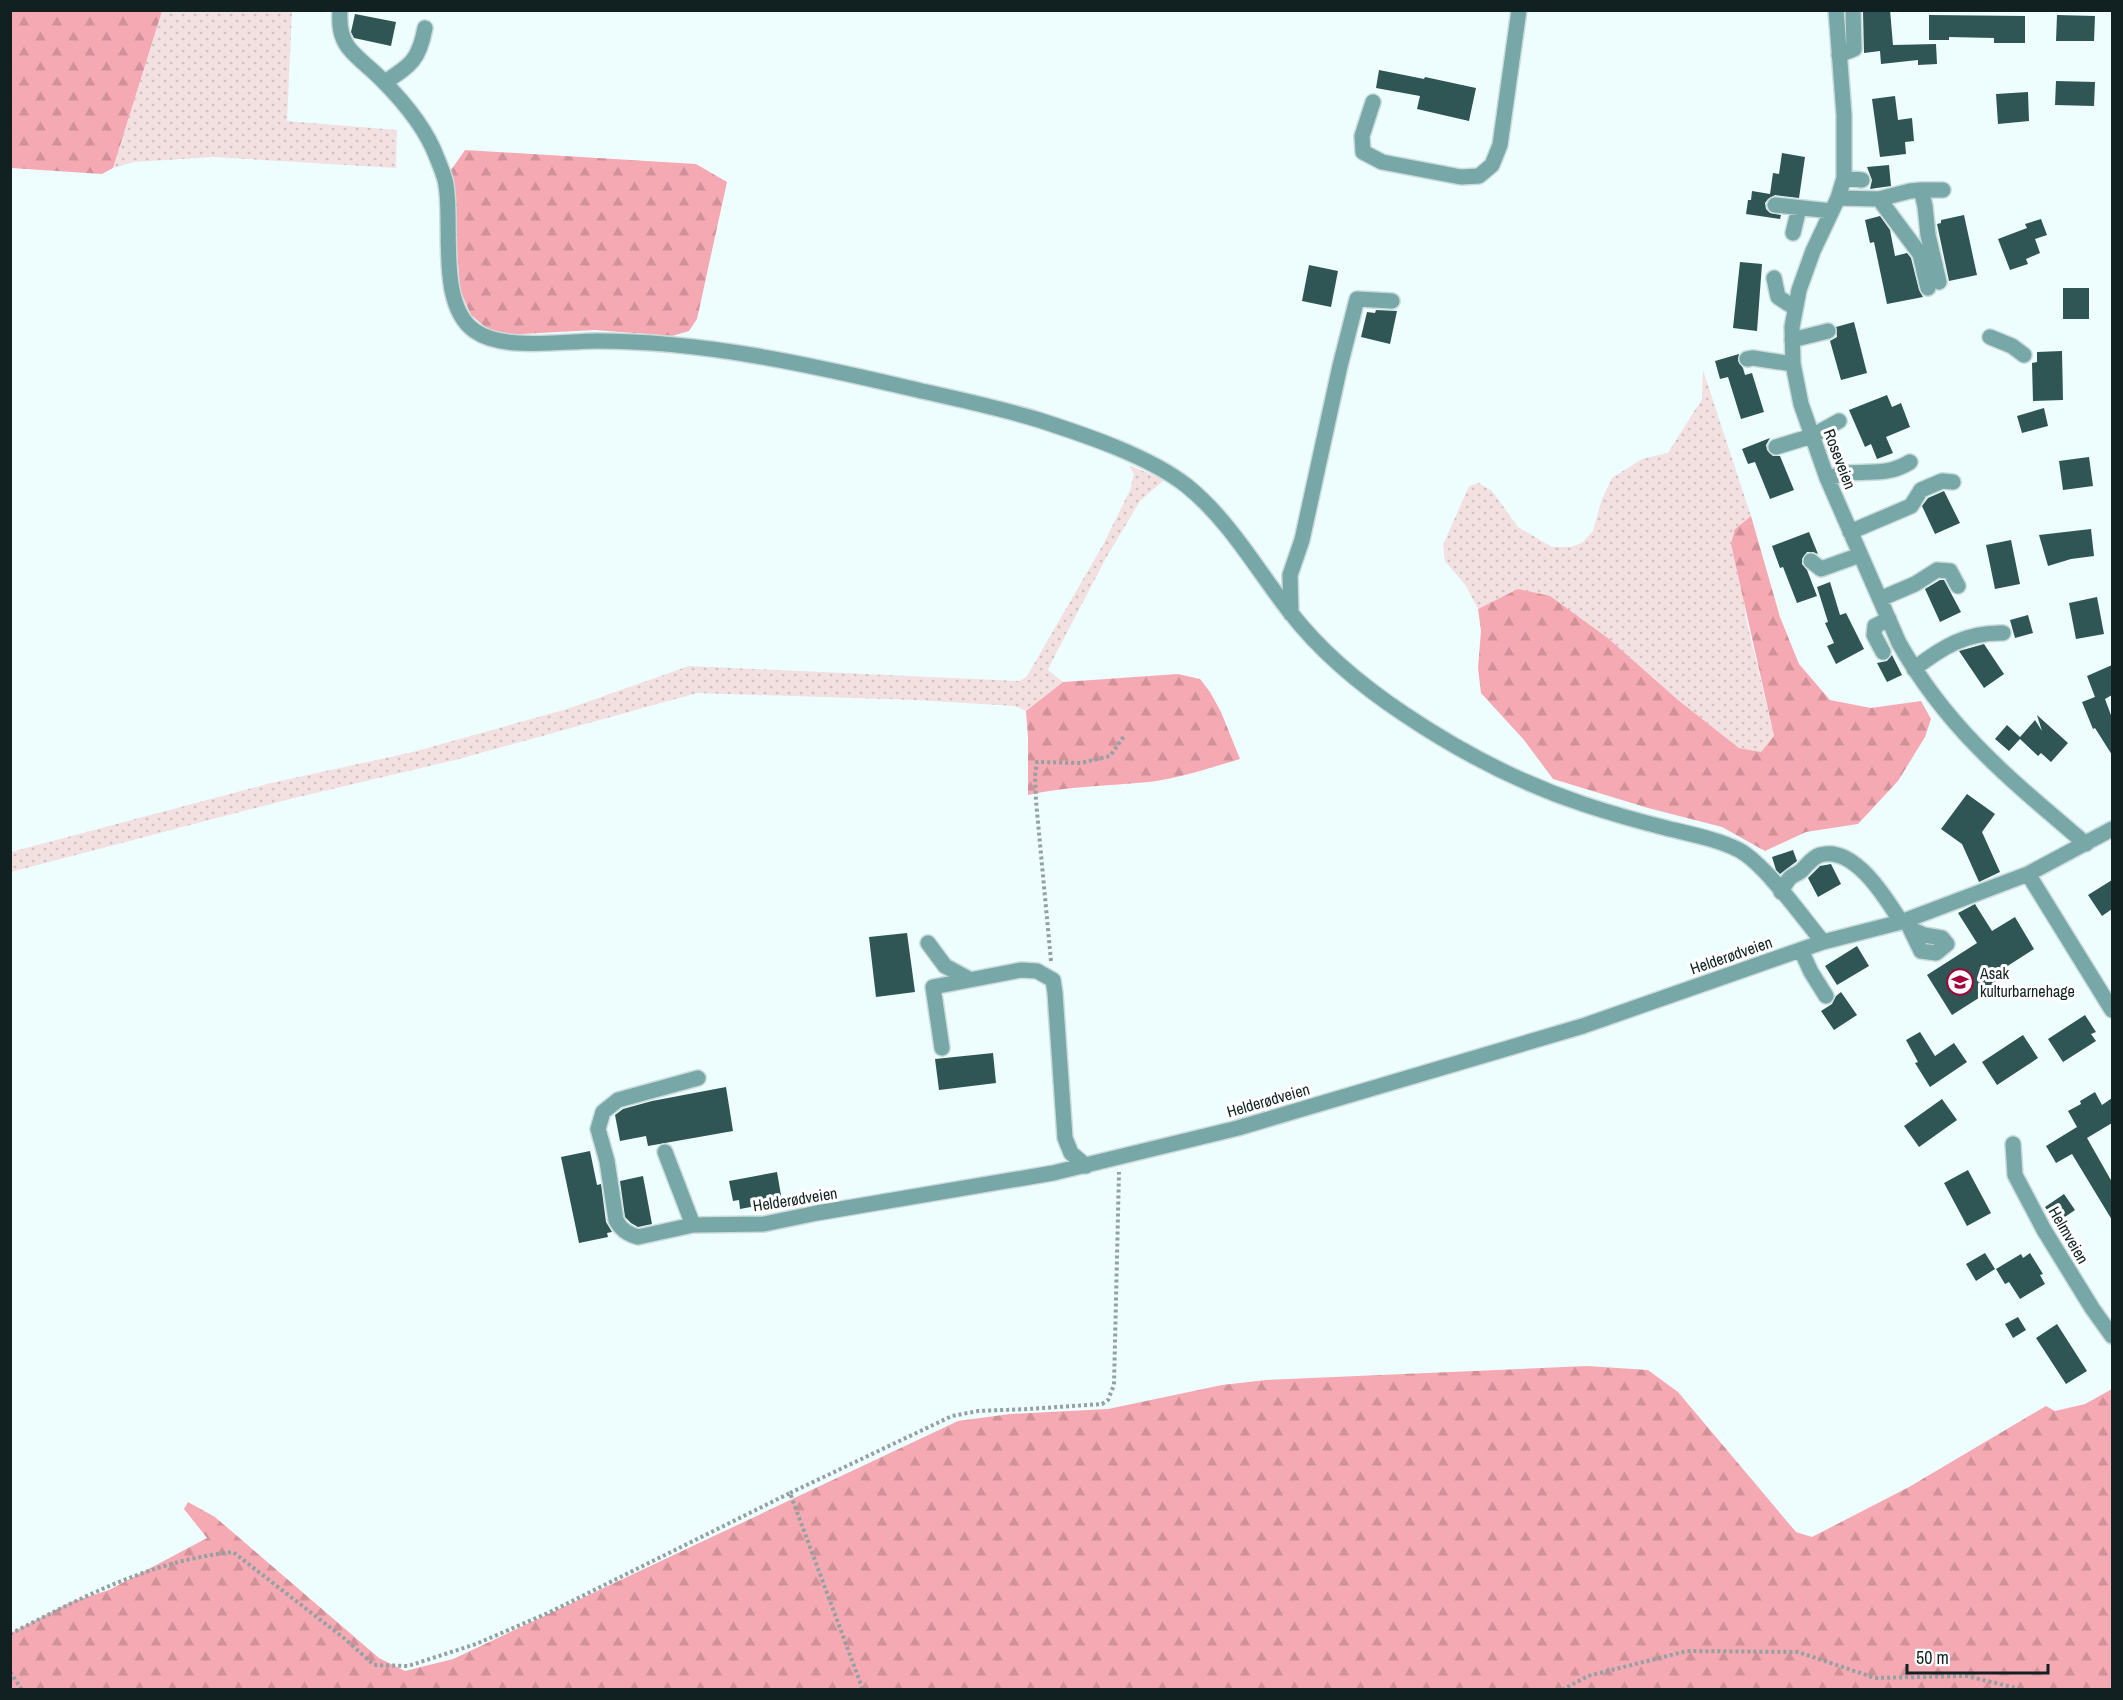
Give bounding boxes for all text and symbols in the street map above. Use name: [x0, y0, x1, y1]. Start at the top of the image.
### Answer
street label: Roseveien: [1818, 426, 1862, 492]
street label: Helderødveien: [1687, 931, 1775, 979]
place label: Asak kulturbarnehage: [1979, 962, 2075, 1002]
school or university icon: Asak kulturbarnehage: [1945, 967, 1975, 997]
street label: Helderødveien: [1224, 1078, 1312, 1122]
street label: Helderødveien: [751, 1181, 839, 1217]
street label: Helmveien: [2044, 1202, 2094, 1268]
scale bar: [1907, 1637, 2048, 1675]
text: 50 m: [1916, 1645, 1949, 1670]

